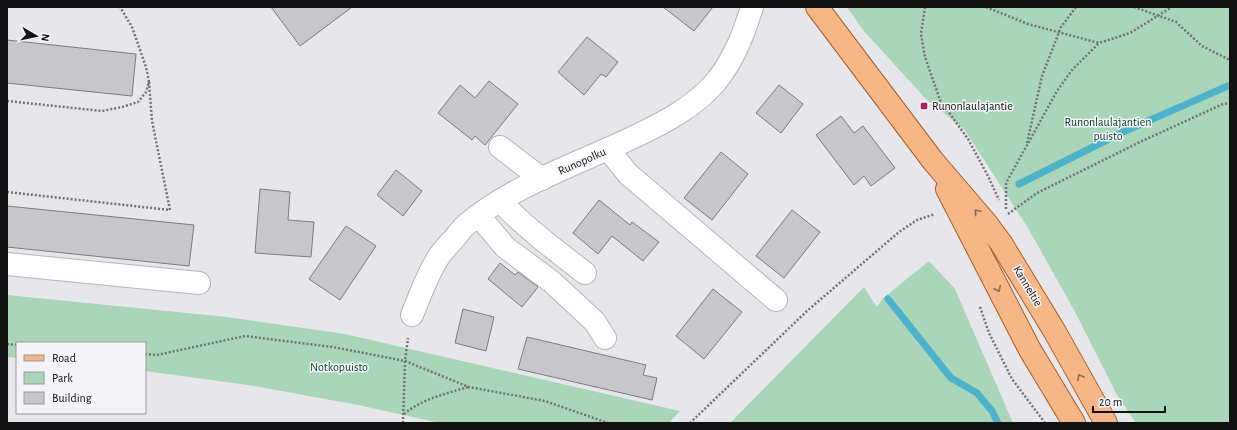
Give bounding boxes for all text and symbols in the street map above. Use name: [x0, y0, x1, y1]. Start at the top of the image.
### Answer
north arrow: [16, 16, 56, 56]
text: N: [39, 33, 51, 42]
place label: Runonlaulajantie: [932, 100, 1013, 113]
marker: Runonlaulajantie: [919, 101, 929, 111]
park label: Runonlaulajantien puisto: [1065, 116, 1151, 142]
street label: Runopolku: [556, 145, 608, 177]
one-way arrow: [975, 209, 982, 216]
street label: Kanneltie: [1011, 264, 1045, 308]
one-way arrow: [993, 284, 1001, 292]
legend: [16, 342, 146, 414]
text: Road: [52, 352, 76, 364]
park label: Notkopuisto: [310, 361, 368, 373]
text: Park: [52, 372, 73, 384]
one-way arrow: [1077, 374, 1085, 381]
scale bar: [1093, 388, 1165, 414]
text: Building: [52, 392, 92, 404]
text: 20 m: [1099, 396, 1122, 408]

